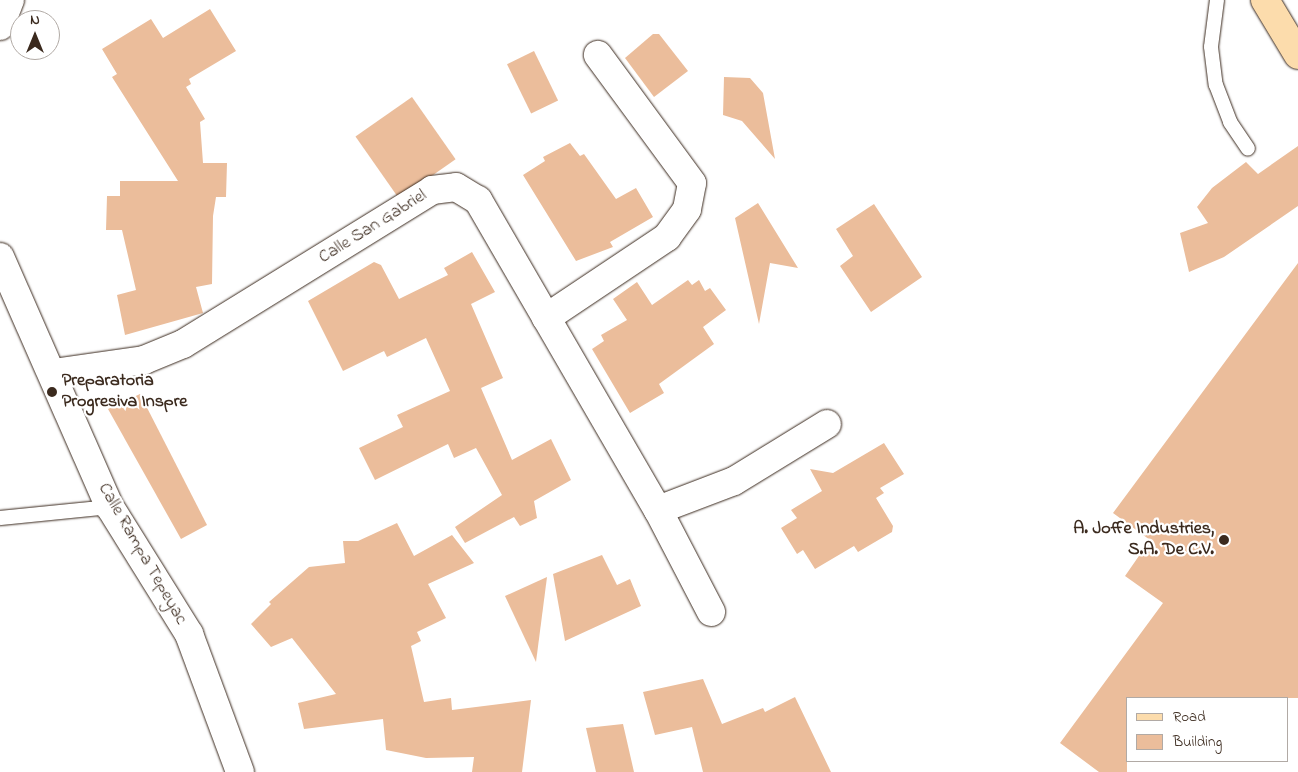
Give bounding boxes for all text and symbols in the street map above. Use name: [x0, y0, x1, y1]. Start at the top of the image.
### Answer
north arrow: [10, 10, 60, 60]
text: N: [30, 10, 40, 31]
street label: Calle San Gabriel: [315, 185, 431, 269]
place label: Preparatoria Progresiva Inspre: [62, 371, 187, 414]
marker: Preparatoria Progresiva Inspre: [46, 386, 58, 398]
street label: Calle Rampa Tepeyac: [93, 479, 191, 629]
place label: A. Joffe Industries, S.A. De C.V.: [1073, 519, 1214, 562]
marker: A. Joffe Industries, S.A. De C.V.: [1218, 534, 1230, 546]
legend: [1126, 697, 1288, 762]
text: Road: [1173, 706, 1206, 728]
text: Building: [1173, 731, 1222, 753]

